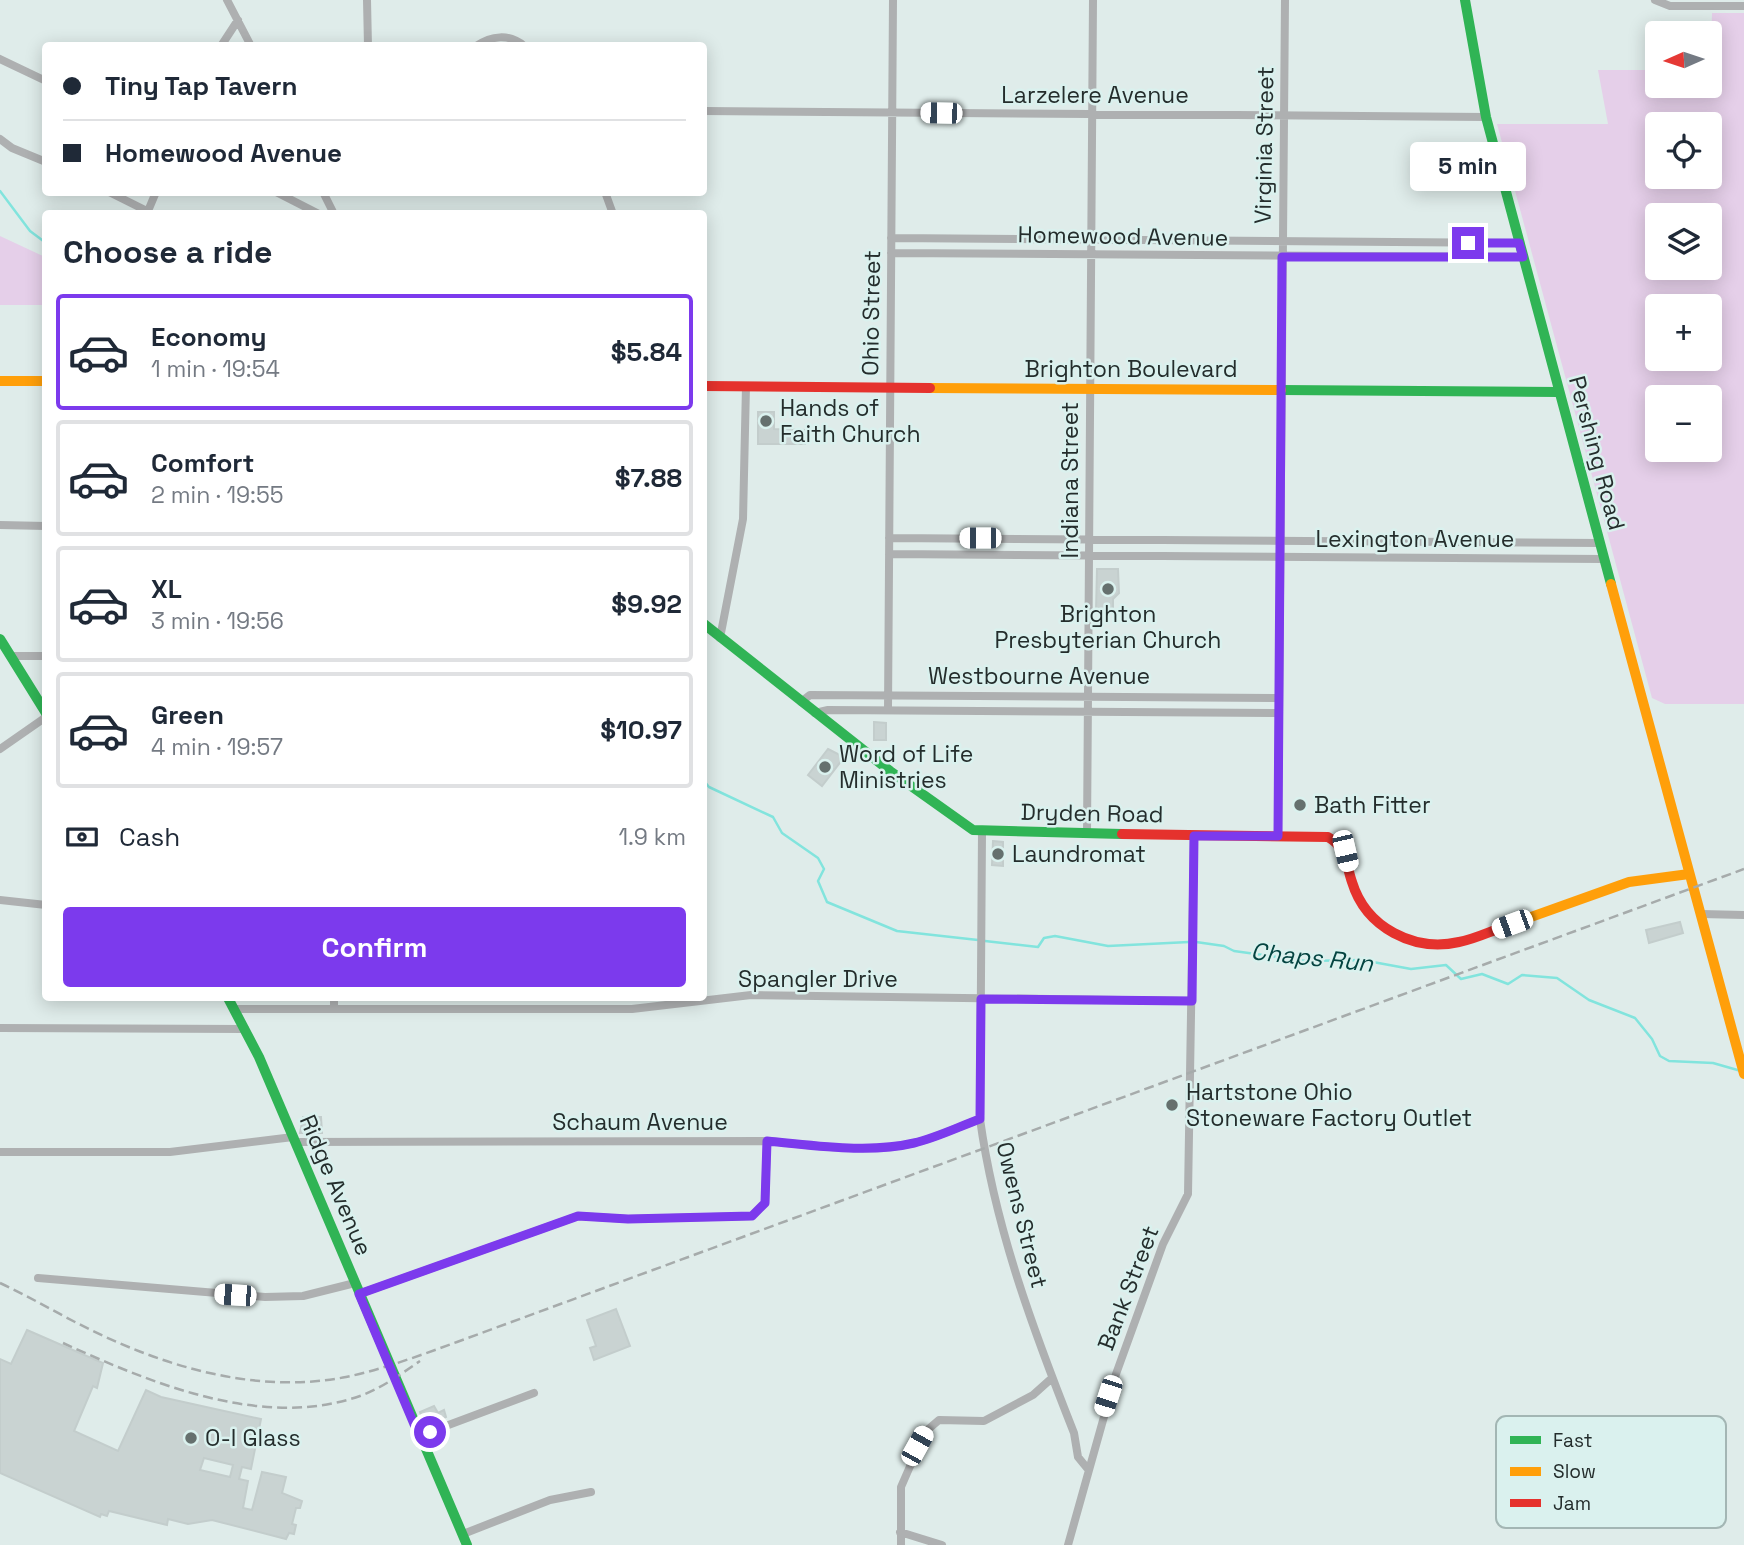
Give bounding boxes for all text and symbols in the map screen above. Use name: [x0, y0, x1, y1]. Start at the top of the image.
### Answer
north arrow: [1645, 21, 1722, 98]
map controls: [1645, 21, 1722, 462]
street label: Virginia Street: [1248, 66, 1280, 224]
text: Tiny Tap Tavern: [105, 69, 298, 103]
street label: Larzelere Avenue: [1001, 80, 1189, 110]
car: [920, 102, 963, 124]
button: locate: [1645, 112, 1722, 189]
text: Homewood Avenue: [105, 136, 342, 170]
callout: 5 min: [1410, 142, 1526, 190]
text: 5 min: [1438, 151, 1498, 181]
button: layers: [1645, 203, 1722, 280]
street label: Homewood Avenue: [1017, 219, 1229, 253]
route end: [1452, 227, 1484, 259]
text: Choose a ride: [63, 232, 273, 272]
street label: Ohio Street: [855, 250, 887, 376]
button: +: [1645, 294, 1722, 371]
text: Economy: [151, 320, 267, 354]
icon: car: [67, 321, 130, 384]
text: $5.84: [611, 335, 682, 369]
text: 1 min · 19:54: [151, 354, 280, 384]
street label: Brighton Boulevard: [1024, 354, 1238, 384]
street label: Pershing Road: [1562, 373, 1632, 533]
button: −: [1645, 385, 1722, 462]
place label: Hands of Faith Church: [780, 393, 921, 449]
street label: Indiana Street: [1055, 402, 1085, 558]
marker: Hands of Faith Church: [758, 413, 774, 429]
text: Comfort: [151, 446, 254, 480]
icon: car: [67, 447, 130, 510]
text: $7.88: [615, 461, 682, 495]
text: 2 min · 19:55: [151, 480, 283, 510]
street label: Lexington Avenue: [1316, 524, 1514, 554]
car: [960, 528, 1002, 549]
text: XL: [151, 572, 182, 606]
icon: car: [67, 573, 130, 636]
marker: Brighton Presbyterian Church: [1100, 581, 1116, 597]
text: $9.92: [611, 587, 682, 621]
place label: Brighton Presbyterian Church: [995, 599, 1221, 655]
text: 3 min · 19:56: [151, 606, 284, 636]
street label: Westbourne Avenue: [928, 661, 1150, 691]
text: Green: [151, 698, 224, 732]
icon: car: [67, 699, 130, 762]
text: $10.97: [600, 713, 682, 747]
text: 4 min · 19:57: [151, 732, 283, 762]
place label: Word of Life Ministries: [839, 739, 973, 795]
marker: Word of Life Ministries: [817, 759, 833, 775]
place label: Bath Fitter: [1314, 790, 1431, 820]
street label: Dryden Road: [1020, 797, 1164, 829]
marker: Bath Fitter: [1292, 797, 1308, 813]
icon: cash: [63, 818, 101, 856]
text: Cash: [119, 820, 180, 854]
text: 1.9 km: [618, 822, 686, 852]
car: [1331, 828, 1360, 874]
place label: Laundromat: [1012, 839, 1146, 869]
marker: Laundromat: [990, 846, 1006, 862]
button: Confirm: [63, 907, 686, 987]
car: [1489, 907, 1536, 941]
water label: Chaps Run: [1249, 935, 1376, 979]
street label: Spangler Drive: [738, 964, 898, 994]
place label: Hartstone Ohio Stoneware Factory Outlet: [1186, 1077, 1472, 1133]
marker: Hartstone Ohio Stoneware Factory Outlet: [1164, 1097, 1180, 1113]
street label: Schaum Avenue: [552, 1107, 728, 1137]
street label: Ridge Avenue: [293, 1110, 379, 1260]
street label: Owens Street: [989, 1139, 1055, 1291]
street label: Bank Street: [1091, 1221, 1165, 1355]
car: [214, 1283, 257, 1307]
car: [1092, 1373, 1125, 1419]
route start: [414, 1416, 446, 1448]
legend: [1496, 1416, 1726, 1528]
place label: O-I Glass: [205, 1423, 301, 1453]
car: [898, 1423, 937, 1469]
text: Fast: [1553, 1428, 1593, 1453]
marker: O-I Glass: [183, 1430, 199, 1446]
text: Slow: [1553, 1459, 1596, 1484]
text: Jam: [1553, 1491, 1591, 1516]

